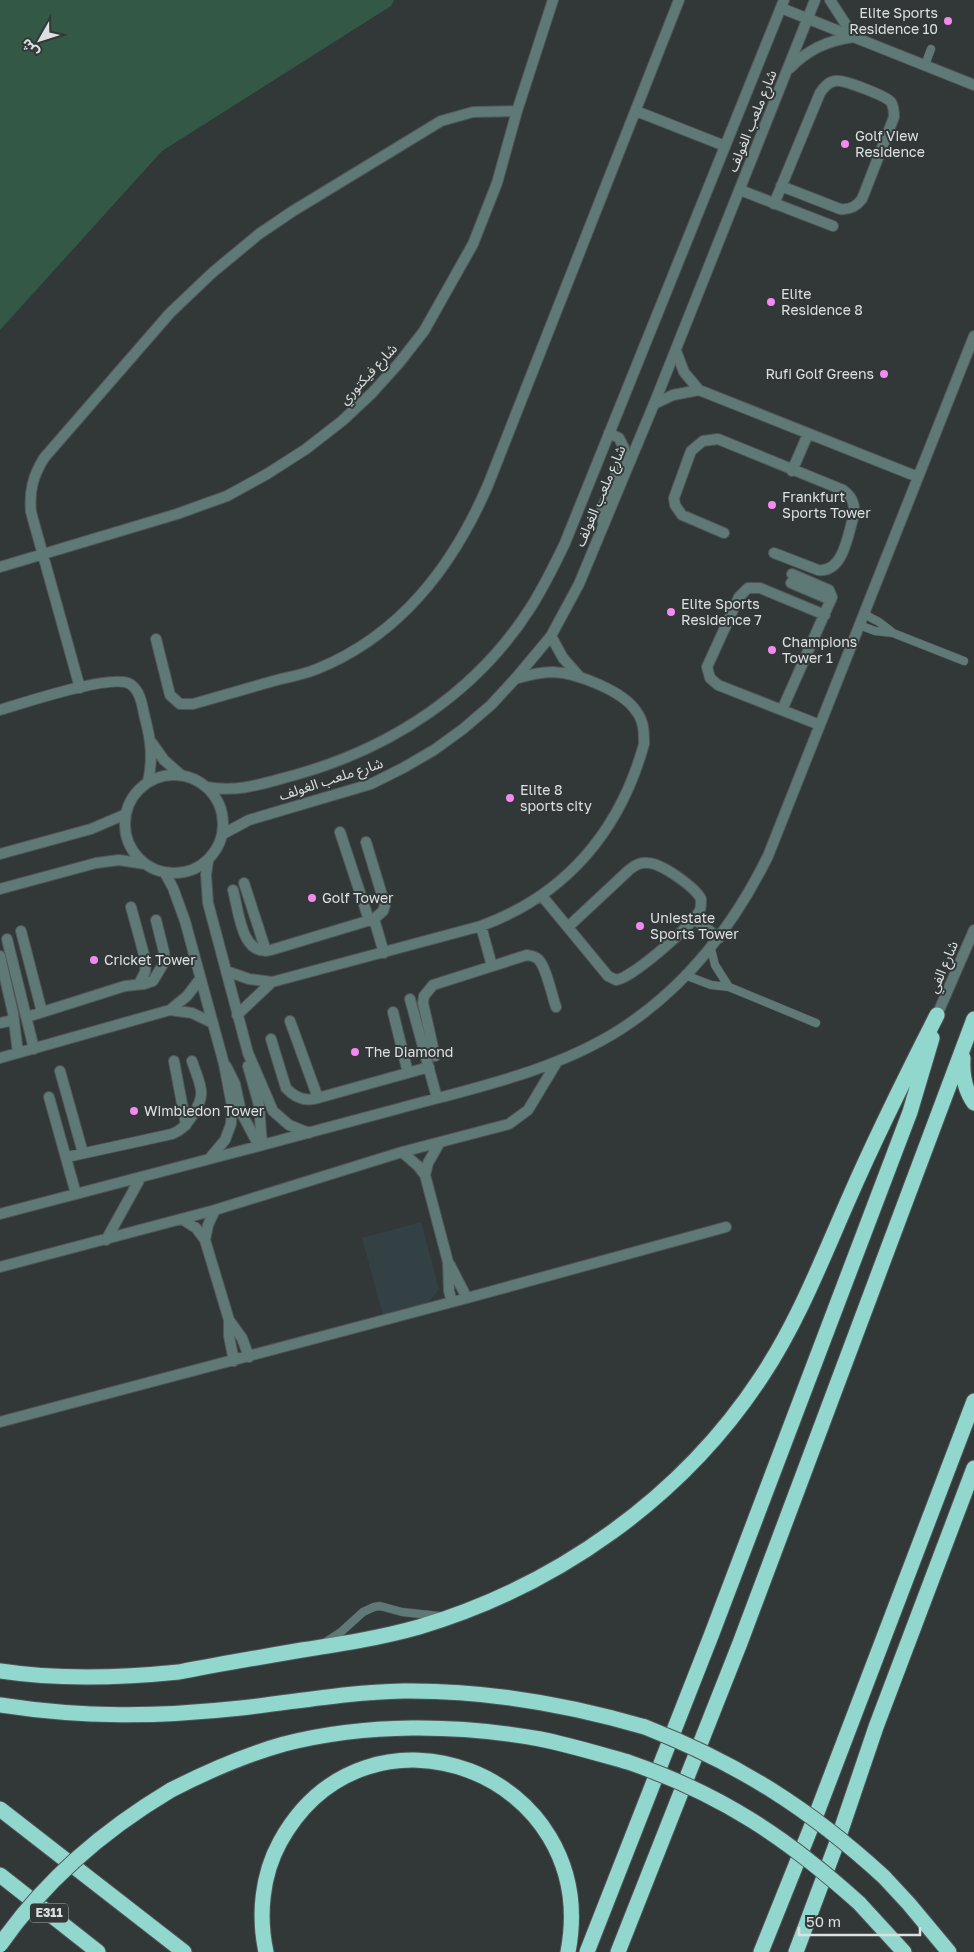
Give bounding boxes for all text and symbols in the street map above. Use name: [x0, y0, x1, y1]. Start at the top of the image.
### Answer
place label: Elite Sports Residence 10: [849, 4, 938, 37]
north arrow: [15, 15, 65, 65]
marker: Elite Sports Residence 10: [942, 15, 954, 27]
text: ش: [17, 36, 42, 61]
street label: شارع ملعب الغولف: [723, 67, 782, 175]
place label: Golf View Residence: [855, 127, 925, 160]
marker: Golf View Residence: [839, 138, 851, 150]
place label: Elite Residence 8: [781, 285, 863, 318]
marker: Elite Residence 8: [765, 296, 777, 308]
street label: شارع فيكتوري: [335, 340, 402, 410]
place label: Rufi Golf Greens: [765, 365, 874, 382]
marker: Rufi Golf Greens: [878, 368, 890, 380]
street label: شارع ملعب الغولف: [571, 443, 631, 550]
place label: Frankfurt Sports Tower: [782, 488, 871, 521]
marker: Frankfurt Sports Tower: [766, 499, 778, 511]
place label: Elite Sports Residence 7: [681, 595, 762, 628]
marker: Elite Sports Residence 7: [665, 606, 677, 618]
place label: Champions Tower 1: [782, 633, 857, 666]
marker: Champions Tower 1: [766, 644, 778, 656]
street label: شارع ملعب الغولف: [277, 754, 386, 806]
place label: Elite 8 sports city: [520, 781, 592, 814]
marker: Elite 8 sports city: [504, 792, 516, 804]
place label: Golf Tower: [322, 889, 394, 906]
marker: Golf Tower: [306, 892, 318, 904]
place label: Uniestate Sports Tower: [650, 909, 739, 942]
marker: Uniestate Sports Tower: [634, 920, 646, 932]
street label: شارع الفي: [924, 938, 964, 997]
place label: Cricket Tower: [104, 951, 196, 968]
marker: Cricket Tower: [88, 954, 100, 966]
place label: The Diamond: [365, 1043, 453, 1060]
marker: The Diamond: [349, 1046, 361, 1058]
place label: Wimbledon Tower: [144, 1102, 265, 1119]
marker: Wimbledon Tower: [128, 1105, 140, 1117]
road number: E311: [30, 1904, 68, 1922]
scale bar: [799, 1904, 920, 1936]
text: 50 m: [806, 1912, 841, 1930]

